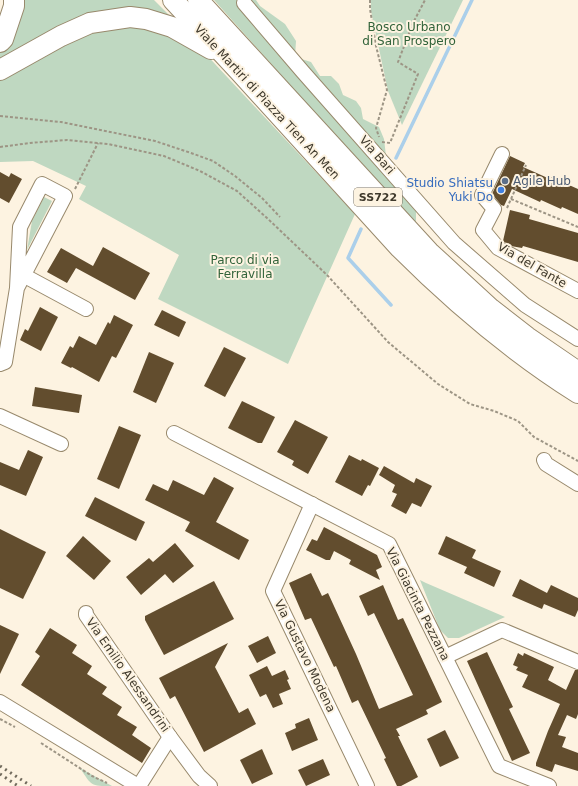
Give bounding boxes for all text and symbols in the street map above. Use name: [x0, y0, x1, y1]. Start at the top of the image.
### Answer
park label: Bosco Urbano di San Prospero: [362, 20, 456, 48]
street label: Viale Martiri di Piazza Tien An Men: [192, 22, 342, 182]
street label: Via Bari: [357, 133, 397, 177]
place label: Agile Hub: [513, 174, 571, 188]
place label: Studio Shiatsu Yuki Do: [406, 176, 493, 204]
marker: Agile Hub: [500, 176, 510, 186]
marker: Studio Shiatsu Yuki Do: [496, 185, 506, 195]
road number: SS722: [354, 188, 402, 206]
street label: Via del Fante: [495, 240, 569, 290]
park label: Parco di via Ferravilla: [210, 253, 280, 281]
street label: Via Giacinta Pezzana: [383, 545, 453, 663]
street label: Via Gustavo Modena: [272, 597, 338, 715]
street label: Via Emilio Alessandrini: [83, 615, 173, 735]

